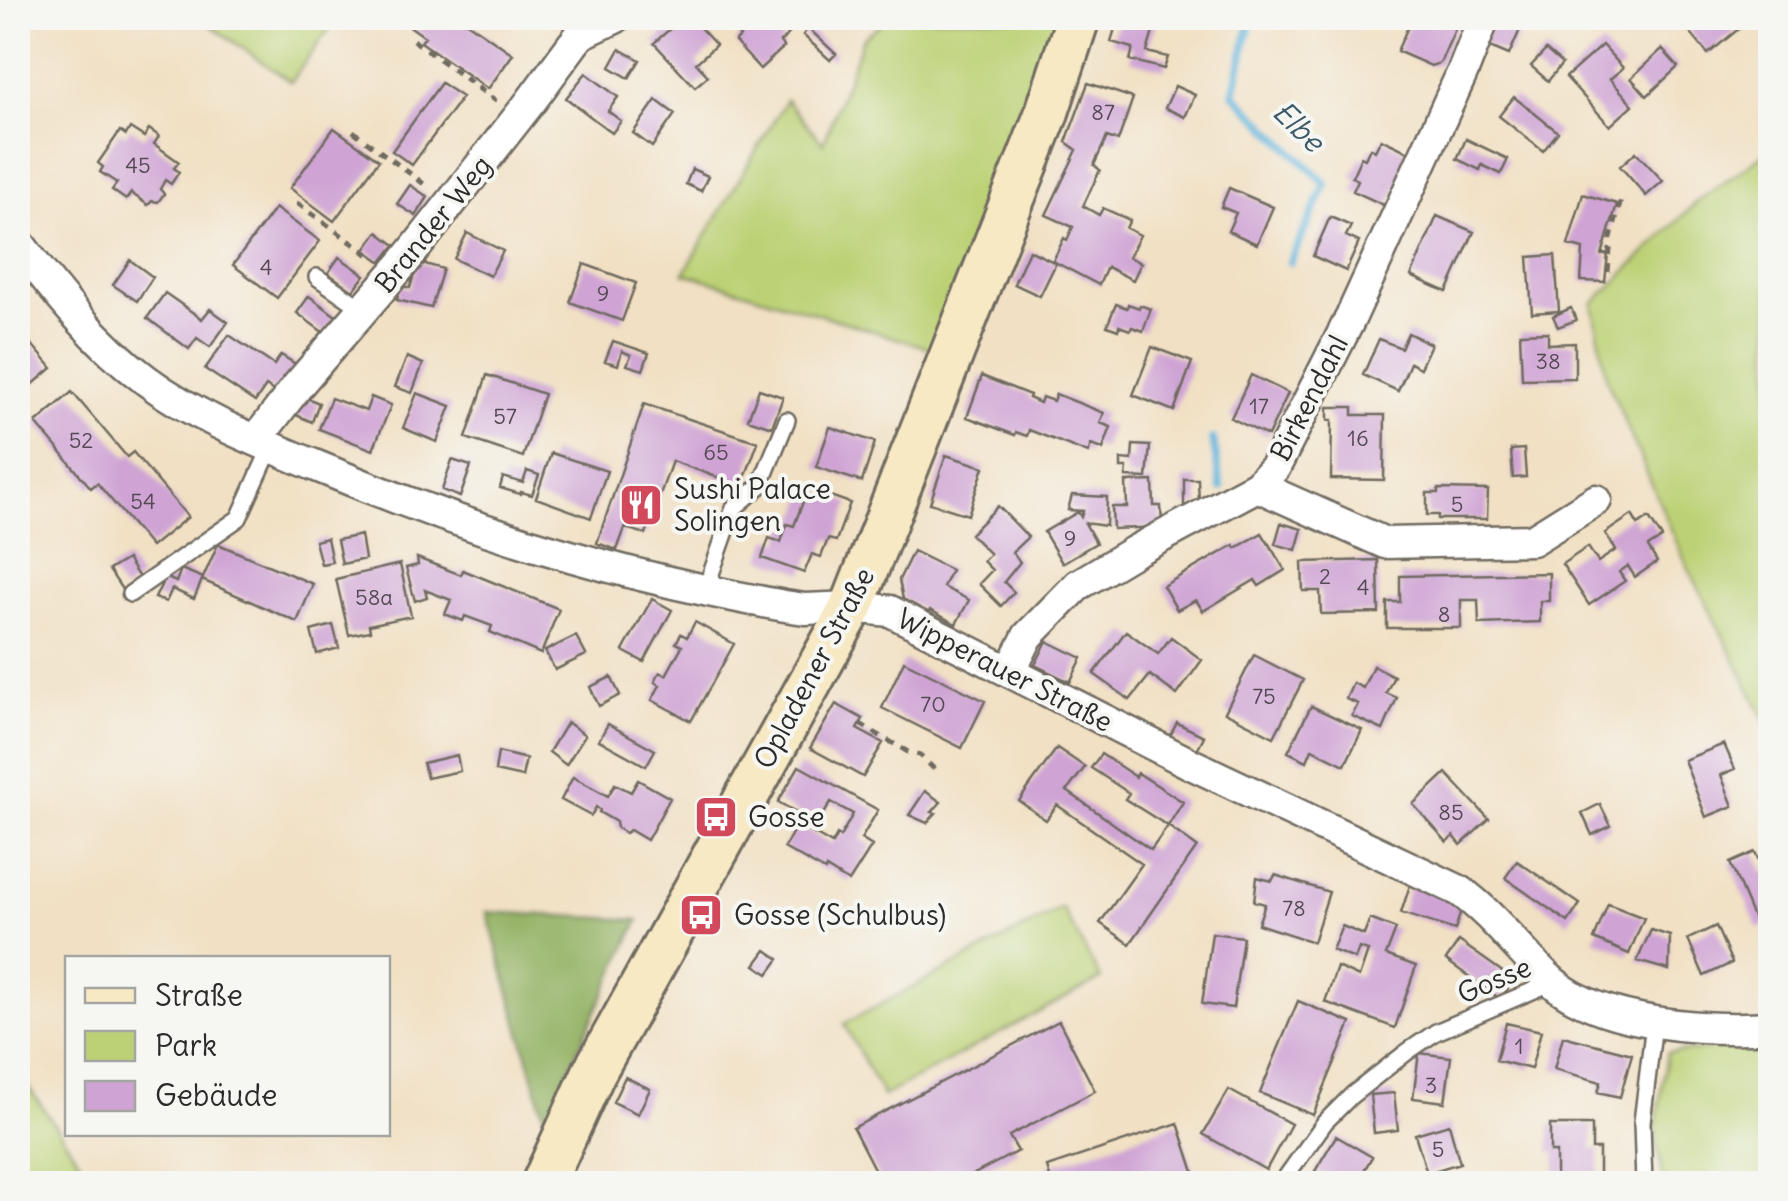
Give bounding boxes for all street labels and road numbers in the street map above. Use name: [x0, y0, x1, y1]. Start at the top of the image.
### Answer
street label: Brander Weg: [367, 148, 499, 300]
street label: Birkendahl: [1262, 329, 1356, 467]
street label: Opladener Straße: [746, 561, 882, 775]
street label: Wipperauer Straße: [891, 600, 1119, 740]
street label: Gosse: [1452, 948, 1536, 1012]

